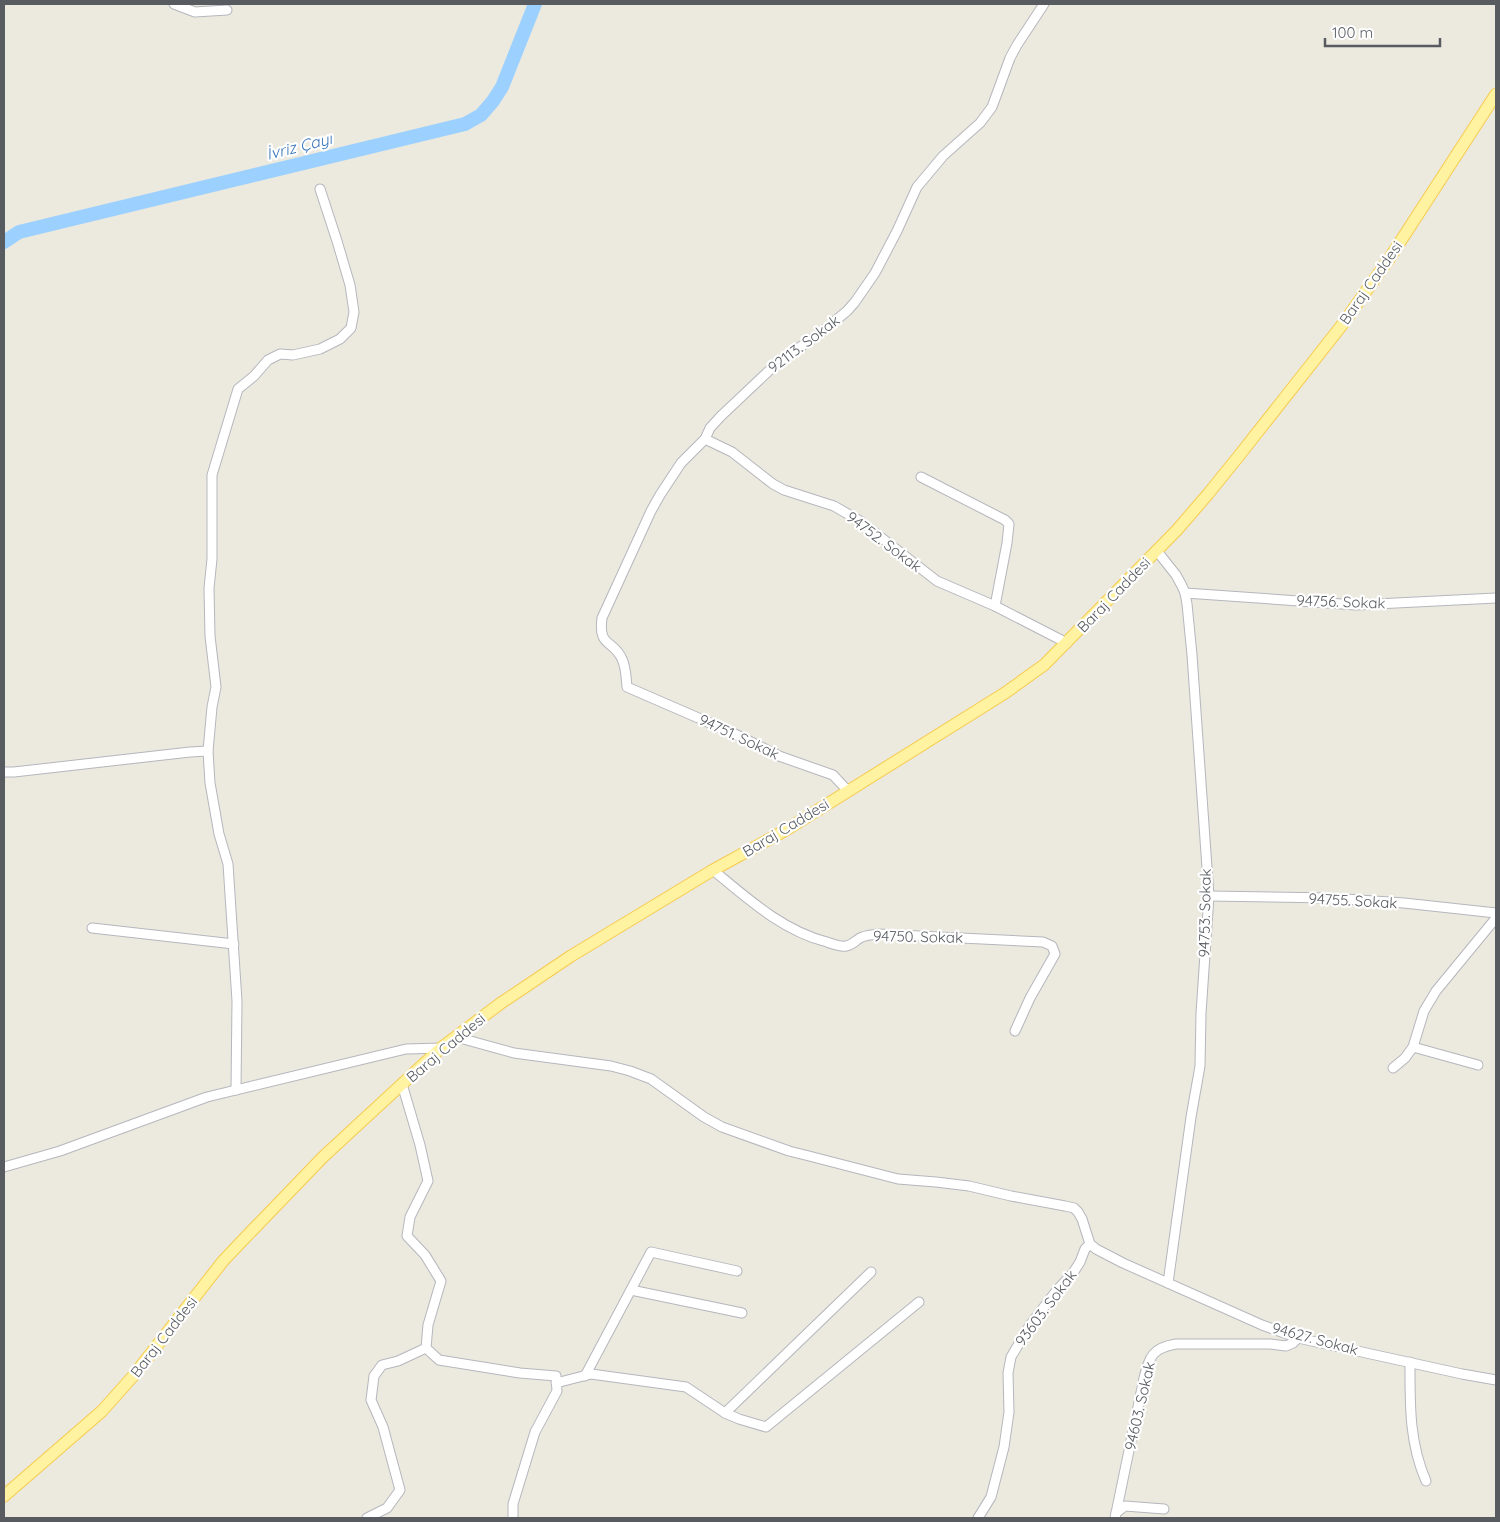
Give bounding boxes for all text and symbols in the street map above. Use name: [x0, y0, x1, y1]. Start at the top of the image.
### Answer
scale bar: [1325, 15, 1440, 47]
text: 100 m: [1332, 23, 1373, 42]
water label: İvriz Çayı: [264, 128, 335, 164]
street label: Baraj Caddesi: [1335, 237, 1406, 328]
street label: 92113. Sokak: [764, 310, 843, 377]
street label: 94752. Sokak: [843, 507, 926, 576]
street label: Baraj Caddesi: [1073, 553, 1154, 636]
street label: 94756. Sokak: [1296, 590, 1386, 613]
street label: 94751. Sokak: [696, 710, 782, 763]
street label: Baraj Caddesi: [739, 794, 832, 861]
street label: 94753. Sokak: [1194, 868, 1215, 958]
street label: 94755. Sokak: [1308, 889, 1398, 912]
street label: 94750. Sokak: [873, 926, 963, 947]
street label: Baraj Caddesi: [402, 1009, 489, 1086]
street label: 93603. Sokak: [1011, 1266, 1080, 1350]
street label: Baraj Caddesi: [126, 1292, 201, 1381]
street label: 94627. Sokak: [1270, 1318, 1360, 1359]
street label: 94603. Sokak: [1120, 1360, 1159, 1452]

